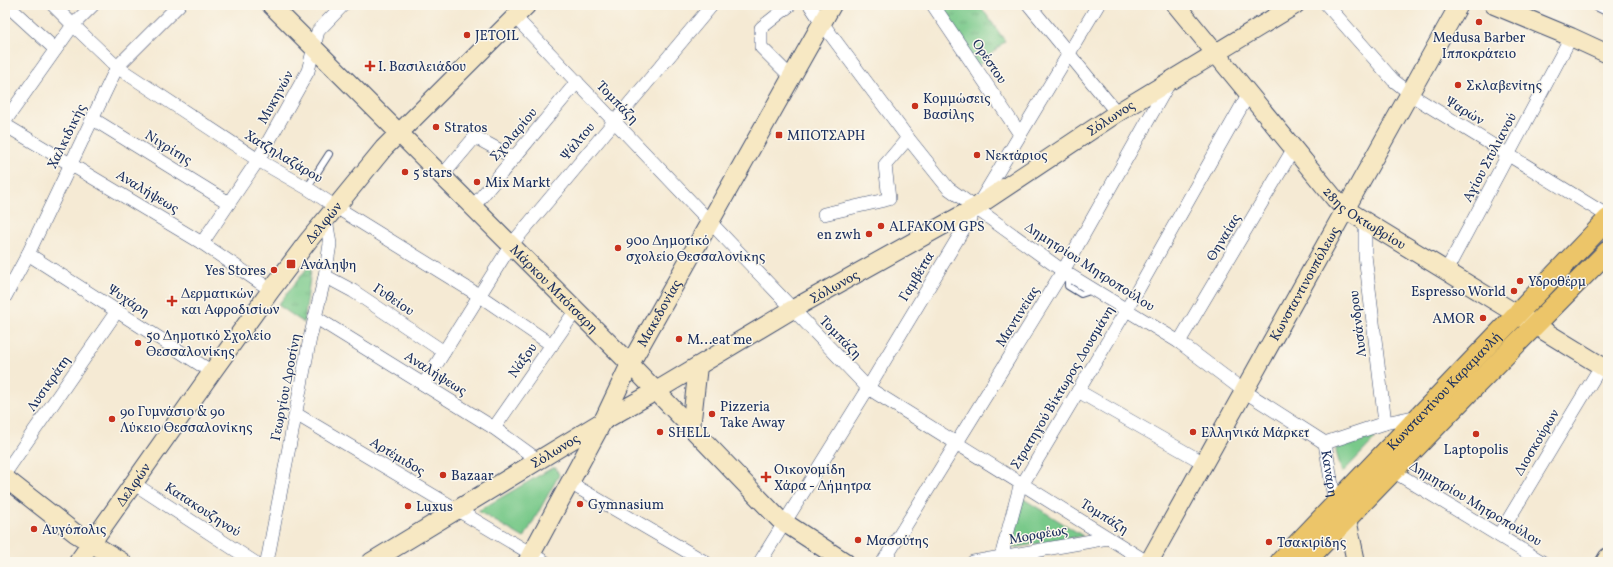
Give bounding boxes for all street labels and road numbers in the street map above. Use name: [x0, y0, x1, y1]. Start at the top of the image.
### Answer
street label: Ορέστου: [967, 36, 1011, 88]
street label: Μυκηνών: [254, 67, 299, 128]
street label: Τομπάζη: [591, 77, 642, 129]
street label: Ψαρών: [1441, 92, 1487, 130]
street label: Σόλωνος: [1083, 96, 1139, 142]
street label: Χαλκιδικής: [43, 101, 91, 172]
street label: Σχολαρίου: [486, 104, 542, 166]
street label: Αγίου Στυλιανού: [1459, 109, 1522, 206]
street label: Ψάλτου: [556, 118, 600, 165]
street label: Νιγρίτης: [141, 126, 196, 170]
street label: Χατζηλαζάρου: [241, 126, 326, 188]
street label: Αναλήψεως: [112, 166, 182, 219]
street label: 28ης Οκτωβρίου: [1318, 183, 1409, 255]
street label: Δελφών: [302, 198, 347, 248]
street label: Θηναίας: [1203, 210, 1246, 265]
street label: Δημητρίου Μητροπούλου: [1021, 218, 1158, 317]
street label: Κωνσταντινουπόλεως: [1266, 223, 1345, 345]
street label: Μάρκου Μπότσαρη: [505, 241, 602, 338]
street label: Γαμβέττα: [895, 248, 940, 305]
street label: Σόλωνος: [807, 266, 863, 309]
street label: Μακεδονίας: [633, 276, 687, 351]
street label: Ψυχάρη: [103, 280, 153, 322]
street label: Γυθείου: [369, 280, 418, 321]
street label: Μαντινείας: [992, 283, 1044, 351]
street label: Λυσάνδρου: [1345, 289, 1372, 358]
street label: Στρατηγού Βίκτωρος Δουσμάνη: [1007, 302, 1120, 473]
street label: Τομπάζη: [814, 312, 865, 364]
street label: Κωνσταντίνου Καραμανλή: [1383, 328, 1506, 455]
street label: Γεωργίου Δροσίνη: [267, 332, 306, 443]
street label: Νάξου: [504, 339, 542, 382]
street label: Αναλήψεως: [400, 348, 470, 401]
street label: Λυσικράτη: [23, 352, 76, 416]
street label: Διοσκούρων: [1510, 406, 1565, 480]
street label: Σόλωνος: [528, 430, 583, 474]
street label: Αρτέμιδος: [366, 433, 428, 481]
street label: Κανάρη: [1315, 449, 1342, 499]
street label: Δημητρίου Μητροπούλου: [1405, 457, 1545, 552]
street label: Δελφών: [112, 460, 156, 511]
street label: Κατακουζηνού: [160, 478, 244, 542]
street label: Τομπάζη: [1076, 495, 1132, 540]
street label: Μορφέως: [1007, 521, 1069, 550]

